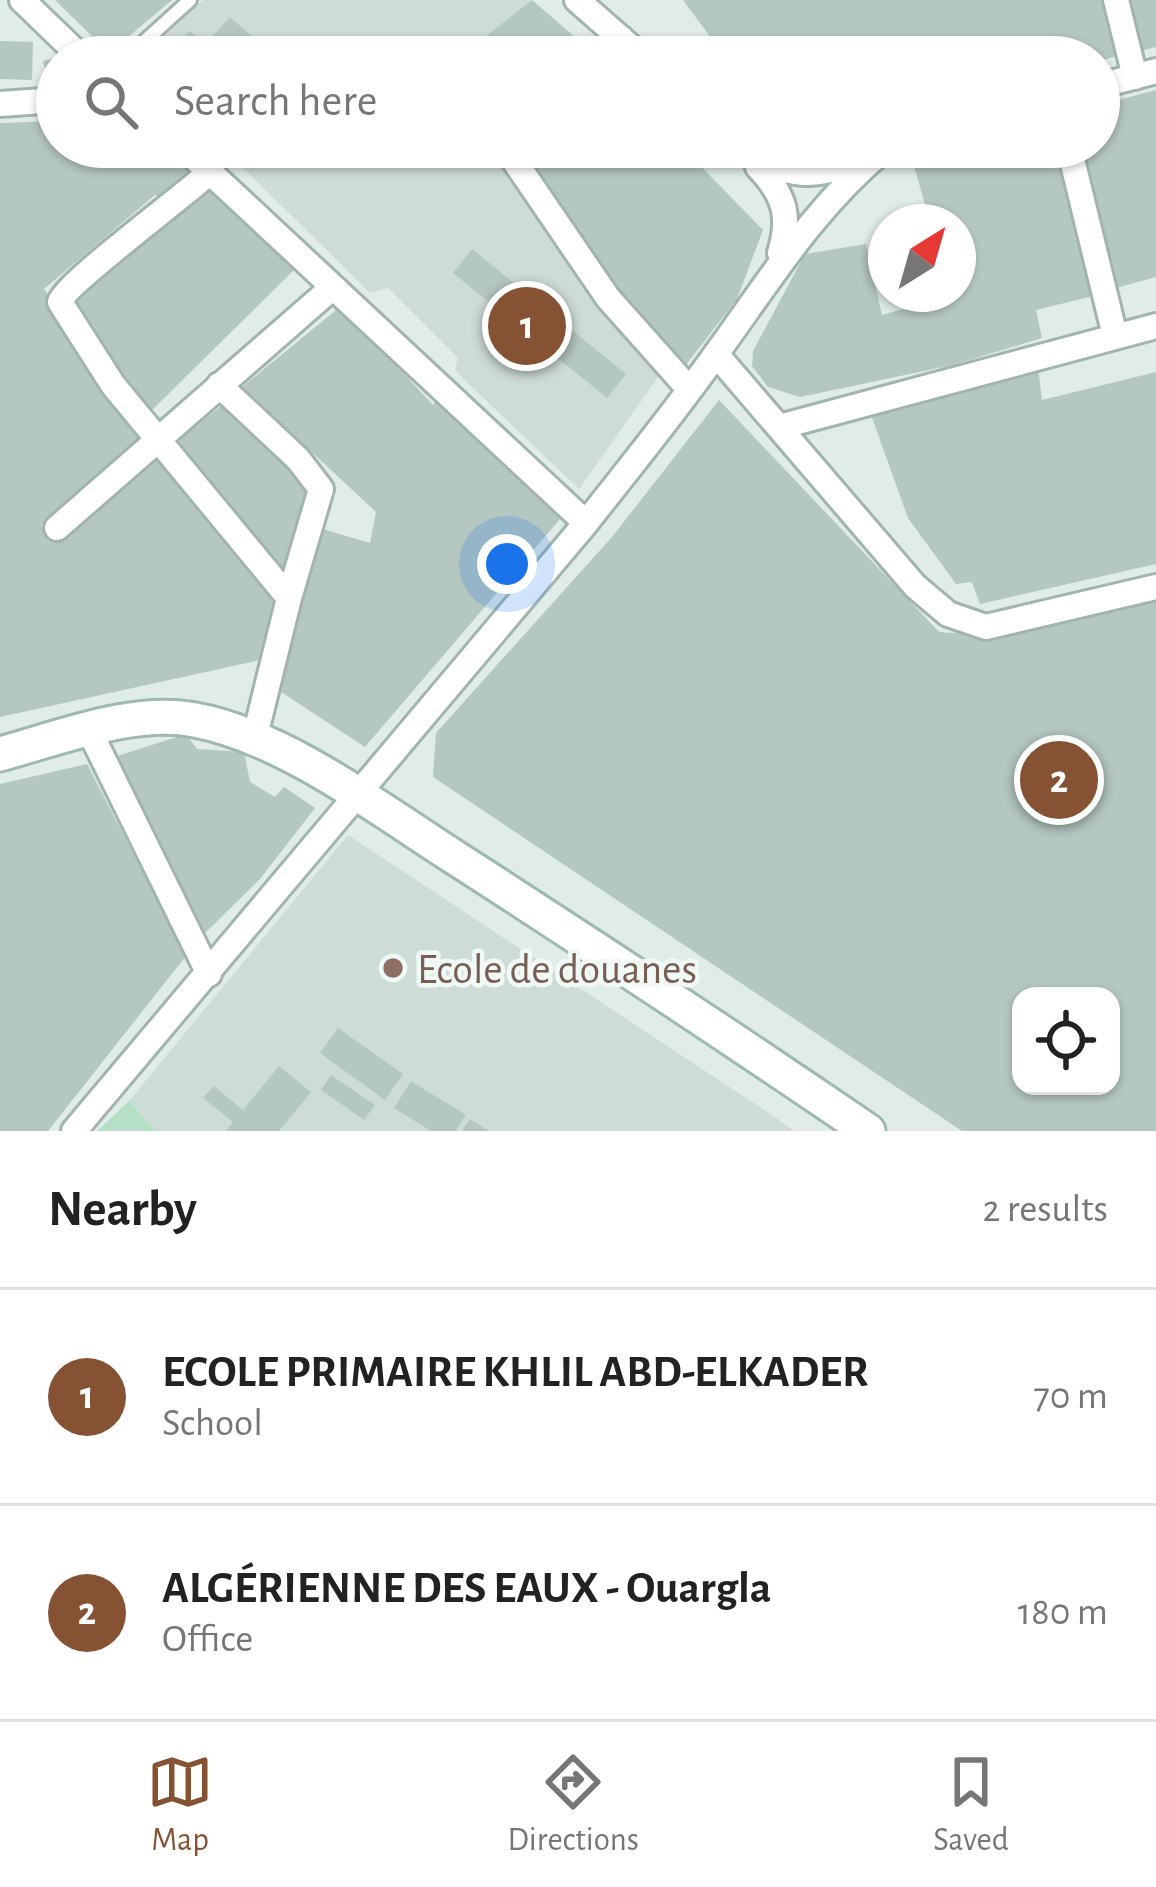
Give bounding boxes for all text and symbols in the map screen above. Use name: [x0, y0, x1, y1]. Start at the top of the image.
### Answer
search box: [36, 36, 1120, 168]
icon: search: [78, 69, 144, 135]
text: Search here: [174, 79, 377, 124]
north arrow: [868, 204, 976, 312]
pin: 1: [488, 281, 566, 371]
your location: [477, 534, 537, 594]
pin: 2: [1020, 735, 1098, 825]
place label: Ecole de douanes: [417, 949, 697, 991]
marker: Ecole de douanes: [380, 955, 406, 981]
map controls: [1012, 987, 1120, 1095]
button: locate: [1012, 987, 1120, 1095]
text: Nearby: [48, 1184, 197, 1235]
text: 2 results: [982, 1190, 1108, 1229]
text: ECOLE PRIMAIRE KHLIL ABD-ELKADER: [162, 1350, 868, 1395]
text: 1: [80, 1377, 94, 1416]
text: 70 m: [1034, 1377, 1108, 1416]
text: School: [162, 1404, 263, 1443]
text: ALGÉRIENNE DES EAUX - Ouargla: [162, 1566, 771, 1611]
text: 2: [78, 1593, 96, 1632]
text: 180 m: [1018, 1593, 1108, 1632]
text: Office: [162, 1620, 253, 1659]
tab: Map: [147, 1749, 213, 1861]
tab: Directions: [507, 1749, 639, 1861]
tab: Saved: [933, 1749, 1009, 1861]

